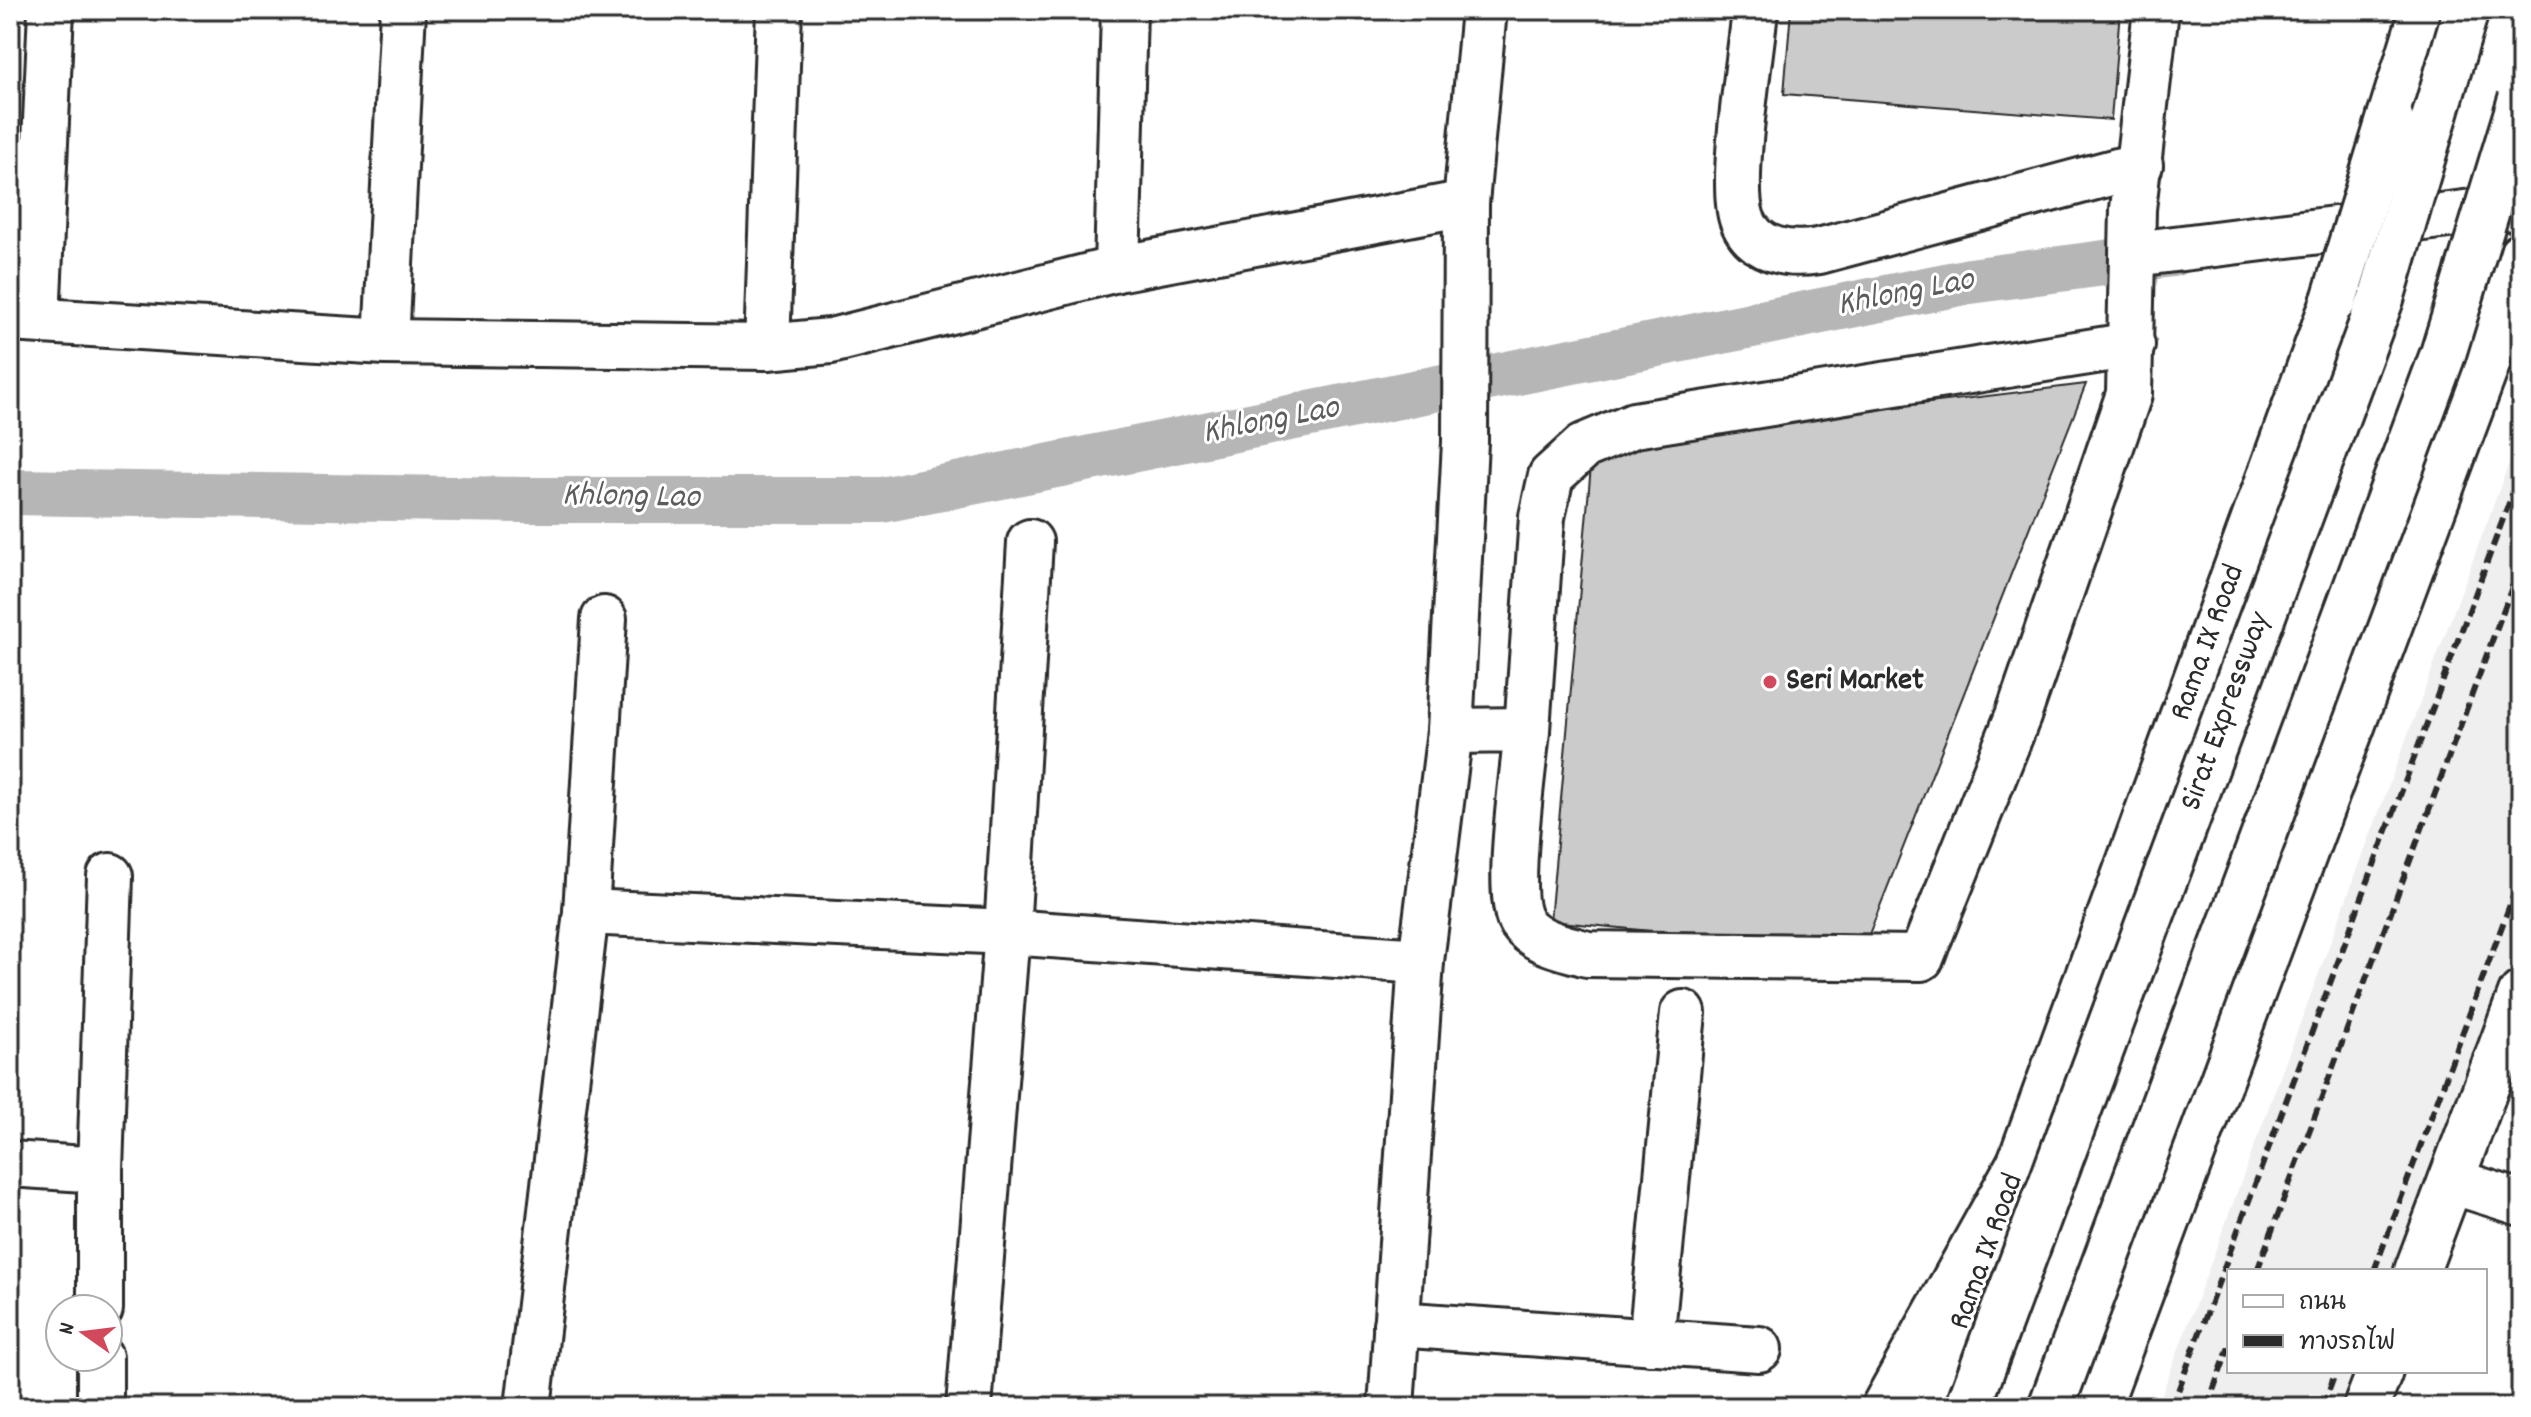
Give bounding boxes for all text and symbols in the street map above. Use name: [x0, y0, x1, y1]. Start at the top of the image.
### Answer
water label: Khlong Lao: [1834, 256, 1980, 331]
water label: Khlong Lao: [1199, 384, 1345, 459]
water label: Khlong Lao: [562, 472, 702, 524]
street label: Rama IX Road: [2159, 558, 2259, 728]
street label: Sirat Expressway: [2170, 605, 2285, 818]
place label: Seri Market: [1786, 659, 1924, 705]
marker: Seri Market: [1761, 673, 1779, 691]
street label: Rama IX Road: [1938, 1167, 2038, 1337]
legend: [2227, 1269, 2487, 1373]
text: ถนน: [2299, 1287, 2346, 1321]
north arrow: [44, 1293, 124, 1373]
text: N: [52, 1320, 84, 1338]
text: ทางรถไฟ: [2299, 1325, 2396, 1361]

